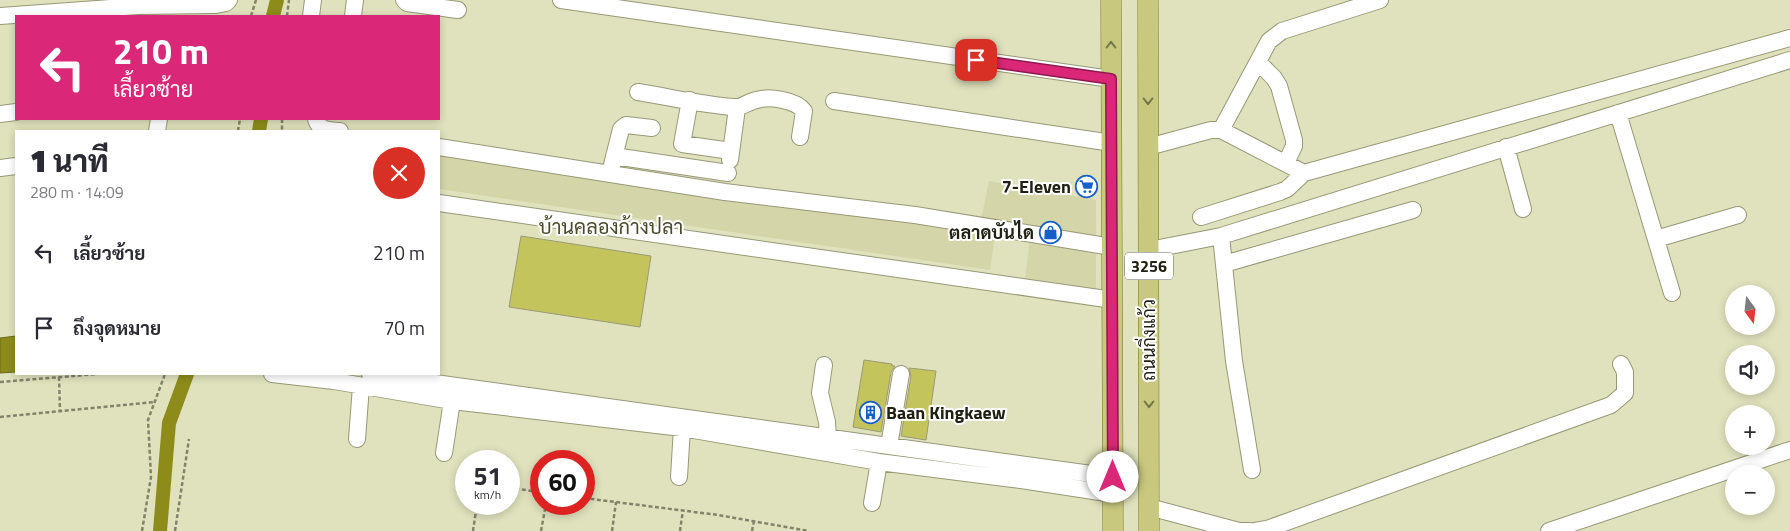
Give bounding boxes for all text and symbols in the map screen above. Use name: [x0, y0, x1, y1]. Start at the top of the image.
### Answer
text: 210 m: [113, 24, 209, 78]
icon: left: [30, 35, 95, 100]
pin: [955, 39, 997, 81]
one-way arrow: [1106, 41, 1116, 48]
icon: arrive: [962, 46, 990, 74]
text: เลี้ยวซ้าย: [113, 72, 193, 106]
one-way arrow: [1143, 98, 1153, 105]
text: 1 นาที: [30, 138, 109, 184]
button: close: [373, 147, 425, 199]
place label: 7-Eleven: [1002, 173, 1071, 200]
supermarket icon: 7-Eleven: [1075, 175, 1099, 199]
text: 280 m · 14:09: [30, 180, 124, 204]
district label: บ้านคลองก้างปลา: [539, 211, 683, 242]
place label: ตลาดบันได: [949, 219, 1034, 246]
shop icon: ตลาดบันได: [1038, 221, 1062, 245]
text: เลี้ยวซ้าย: [73, 238, 145, 267]
text: 210 m: [373, 238, 425, 267]
icon: left: [30, 239, 58, 267]
road number: 3256: [1125, 252, 1173, 280]
north arrow: [1725, 285, 1775, 335]
map controls: [1725, 285, 1775, 515]
street label: ถนนกิ่งแก้ว: [1134, 299, 1162, 381]
text: ถึงจุดหมาย: [73, 313, 161, 342]
text: 70 m: [384, 313, 425, 342]
icon: arrive: [30, 314, 58, 342]
button: sound: [1725, 345, 1775, 395]
place label: Baan Kingkaew: [886, 399, 1006, 426]
one-way arrow: [1144, 400, 1154, 408]
building icon: Baan Kingkaew: [858, 401, 882, 425]
button: +: [1725, 405, 1775, 455]
speed limit sign: 60: [530, 450, 595, 515]
position arrow: [1086, 450, 1138, 502]
text: 51: [473, 457, 502, 495]
button: −: [1725, 465, 1775, 515]
text: km/h: [474, 485, 501, 504]

